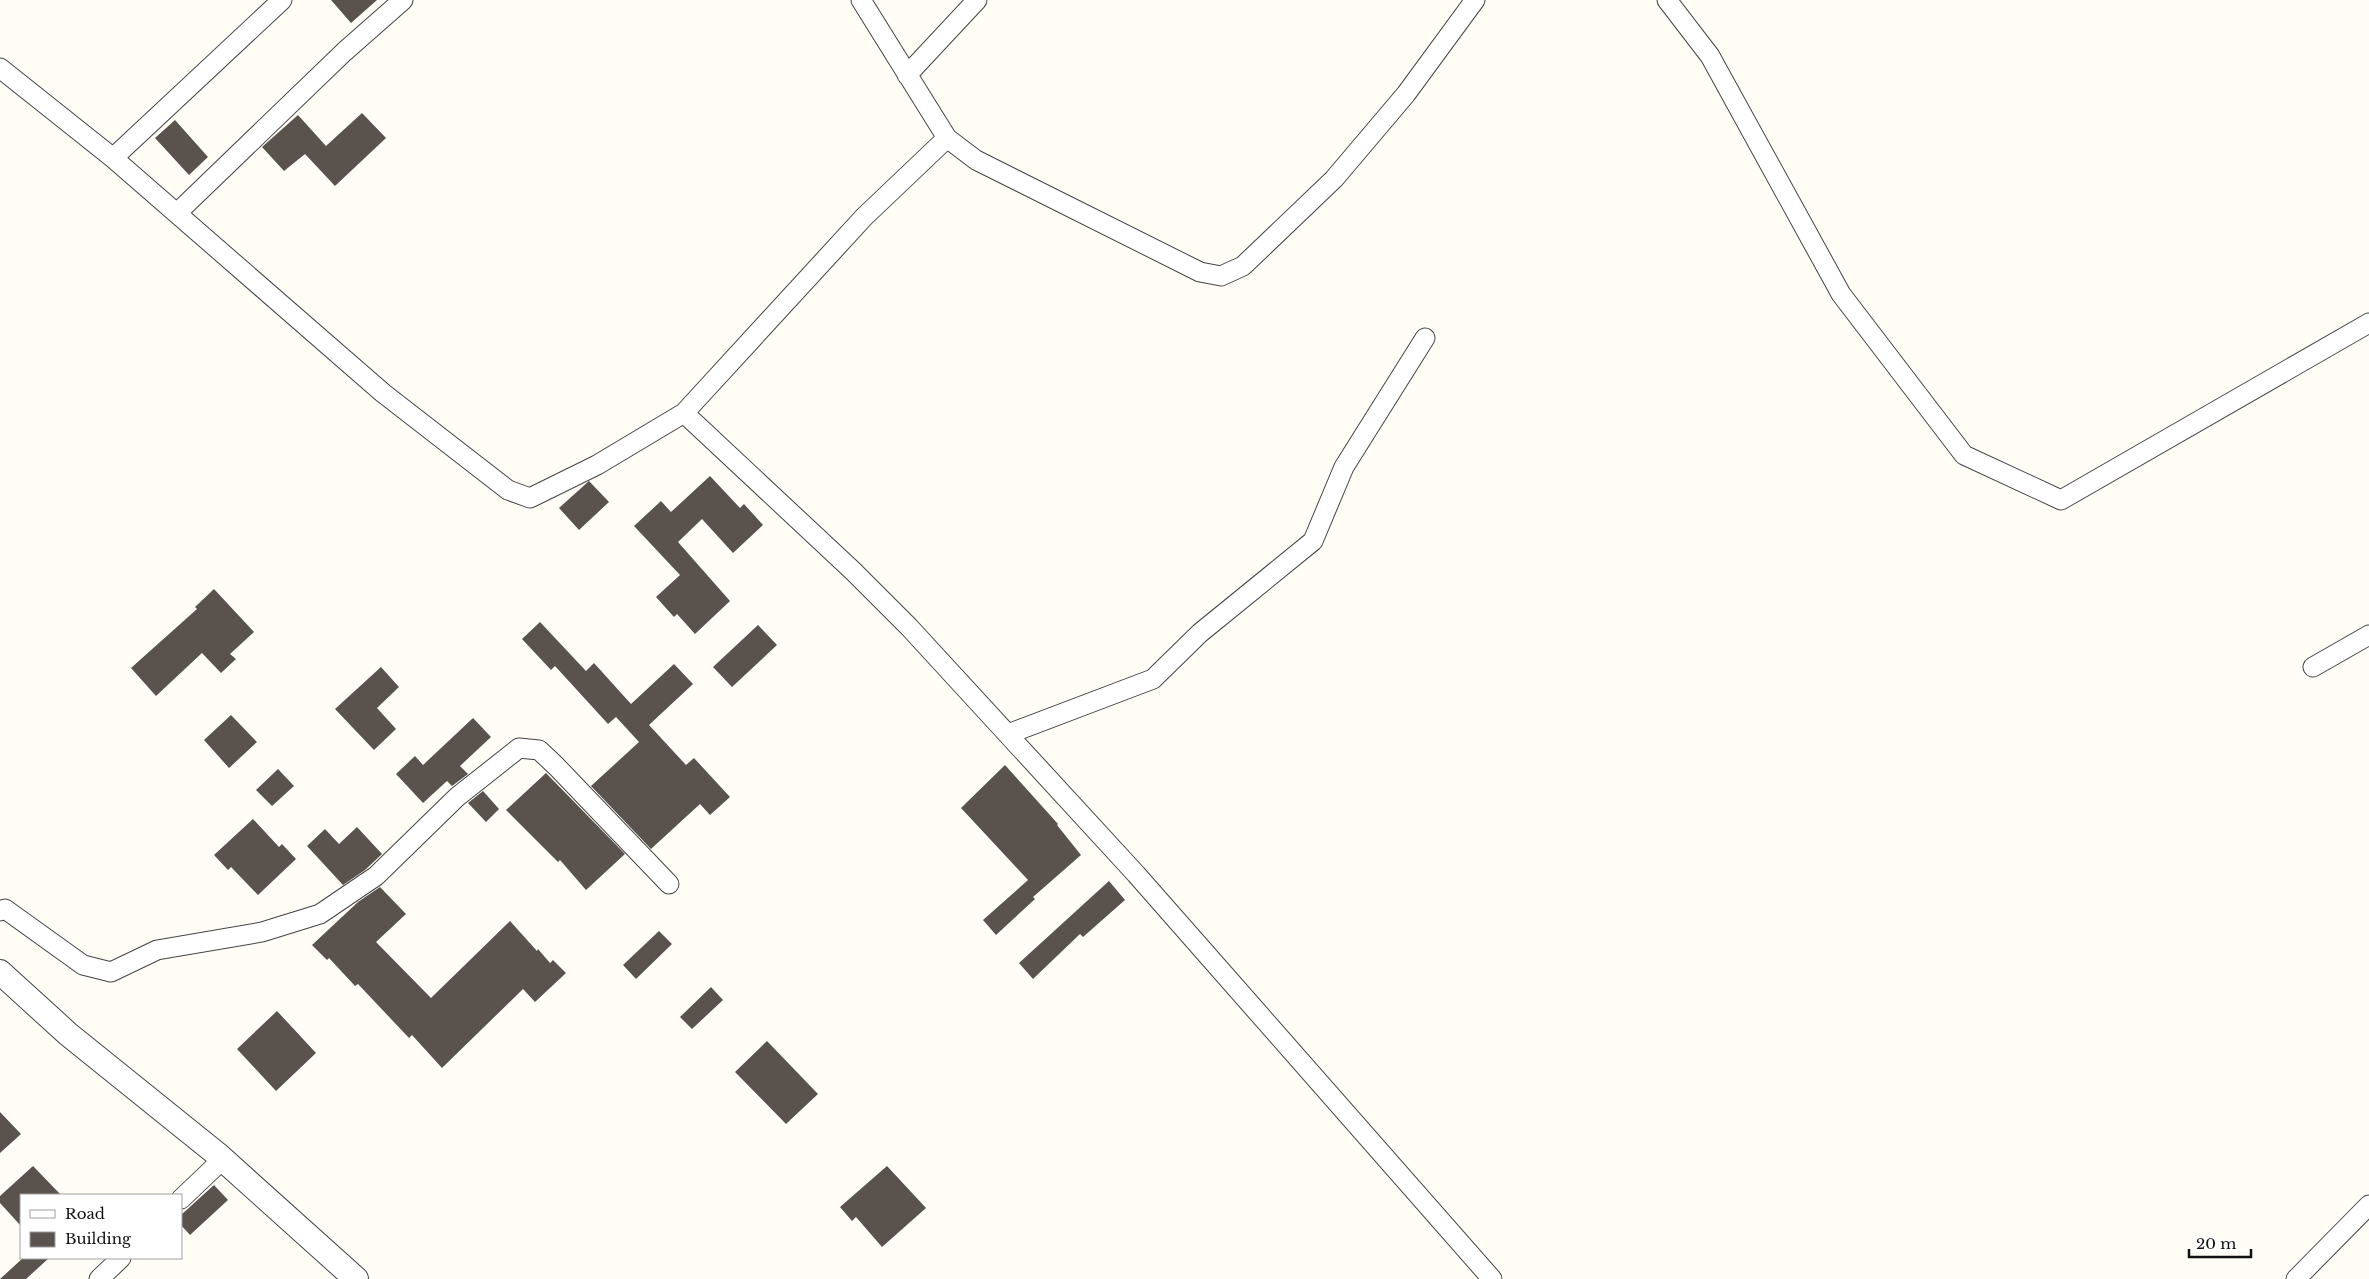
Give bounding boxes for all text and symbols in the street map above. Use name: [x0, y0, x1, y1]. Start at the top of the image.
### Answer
legend: [20, 1194, 182, 1259]
text: Road: [65, 1204, 105, 1223]
scale bar: [2189, 1226, 2252, 1258]
text: Building: [65, 1229, 132, 1248]
text: 20 m: [2196, 1234, 2236, 1253]

